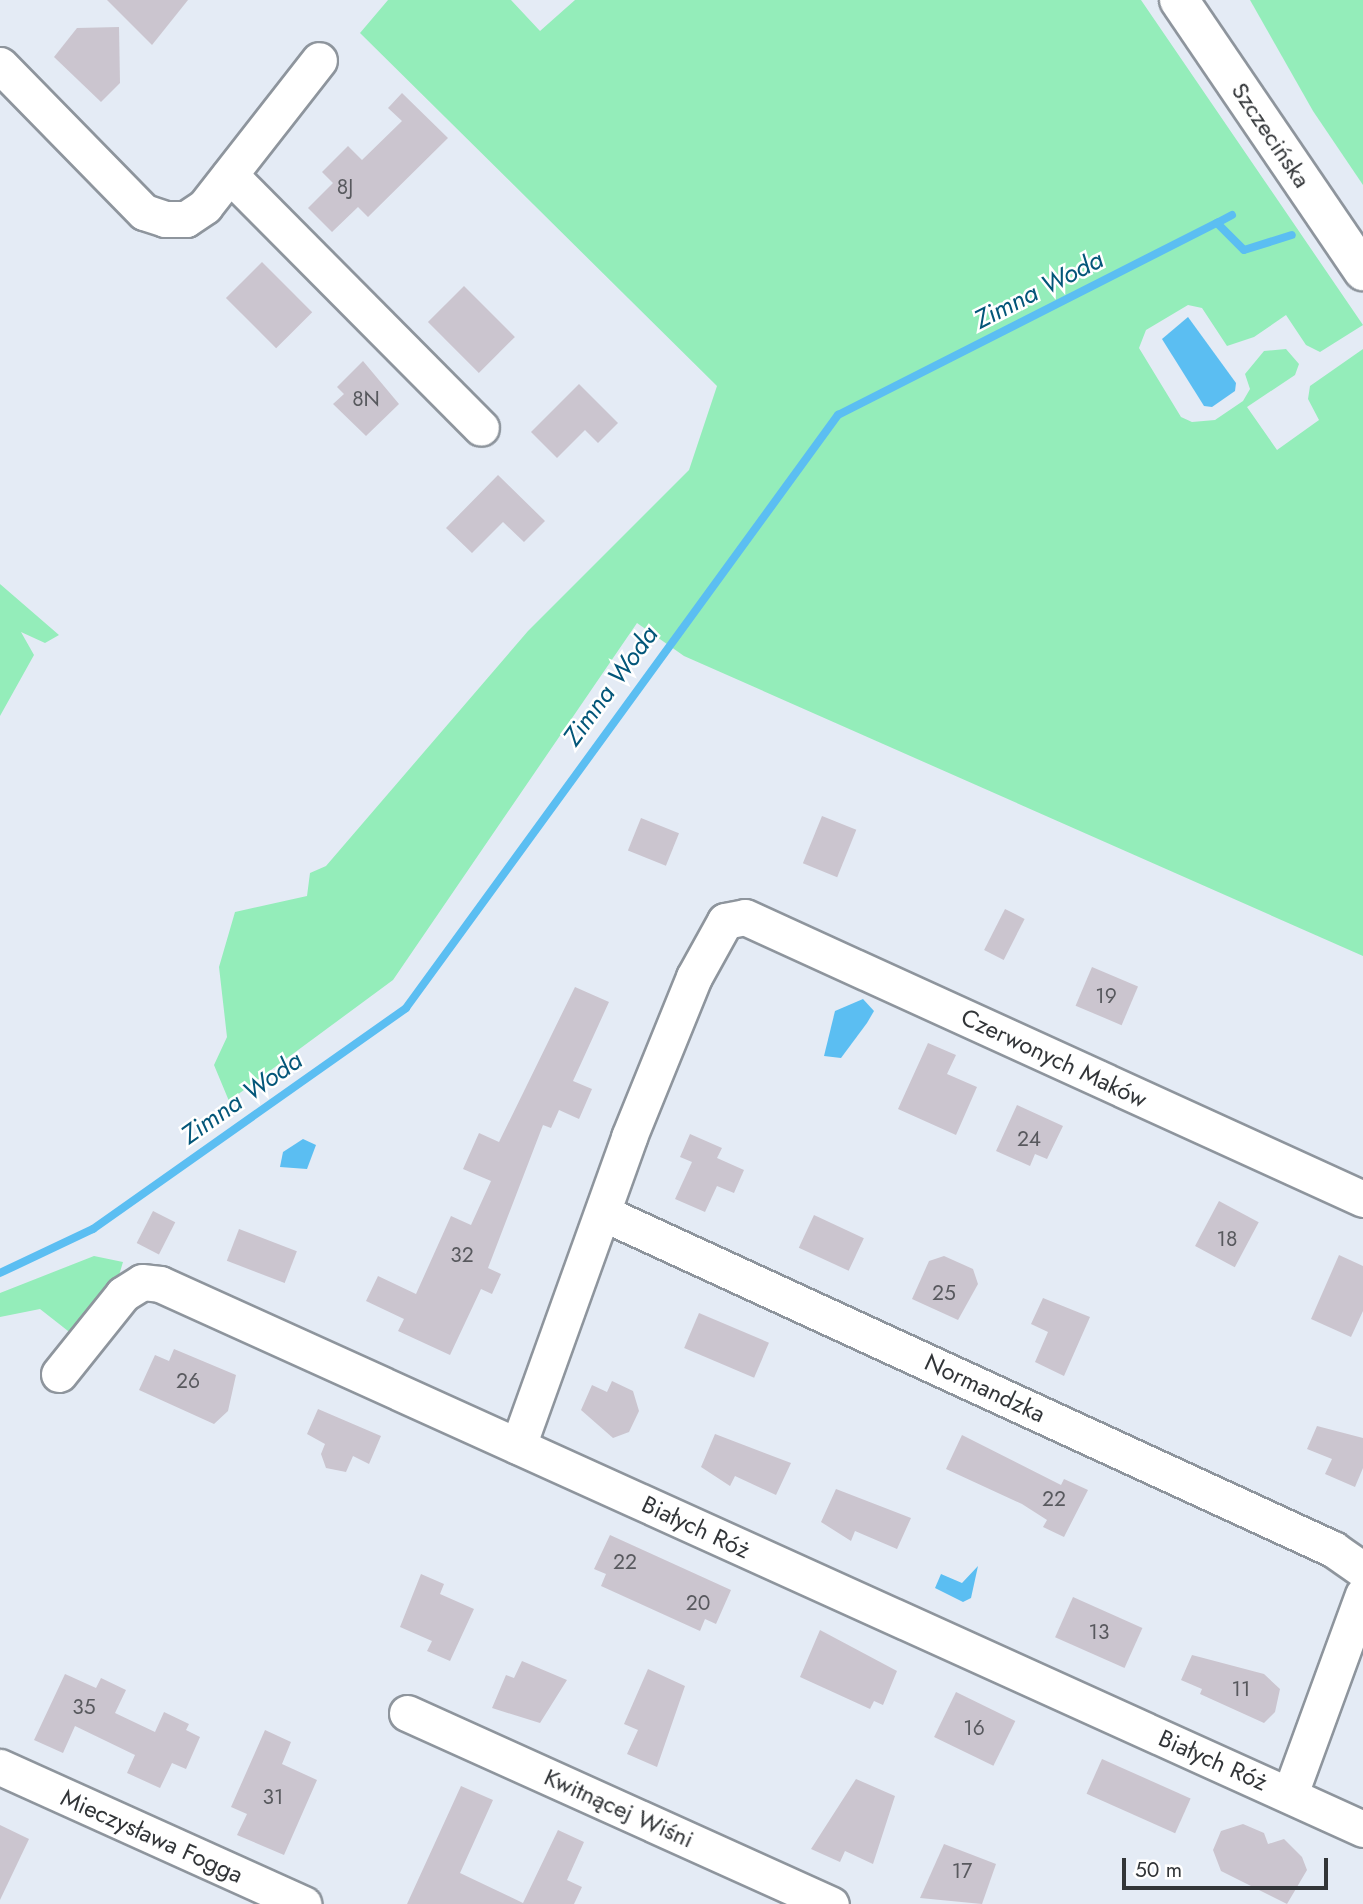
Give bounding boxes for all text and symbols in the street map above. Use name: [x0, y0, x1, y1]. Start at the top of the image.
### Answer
street label: Szczecińska: [1225, 77, 1317, 193]
house number: 8J: [337, 174, 353, 200]
water label: Zimna Woda: [969, 244, 1109, 336]
house number: 8N: [352, 386, 380, 412]
water label: Zimna Woda: [557, 620, 665, 752]
house number: 19: [1095, 983, 1117, 1009]
street label: Czerwonych Maków: [957, 1002, 1151, 1114]
water label: Zimna Woda: [175, 1045, 309, 1151]
house number: 24: [1017, 1126, 1041, 1152]
house number: 18: [1217, 1226, 1237, 1252]
house number: 32: [450, 1242, 474, 1268]
house number: 25: [932, 1280, 956, 1306]
street label: Normandzka: [920, 1348, 1050, 1428]
house number: 26: [176, 1368, 200, 1394]
house number: 22: [1042, 1486, 1066, 1512]
street label: Białych Róż: [637, 1489, 755, 1565]
house number: 22: [613, 1549, 637, 1575]
house number: 20: [686, 1590, 710, 1616]
house number: 13: [1089, 1619, 1109, 1645]
house number: 11: [1232, 1676, 1250, 1702]
house number: 35: [72, 1694, 96, 1720]
house number: 16: [963, 1715, 985, 1741]
street label: Białych Róż: [1154, 1723, 1272, 1797]
street label: Kwitnącej Wiśni: [540, 1762, 698, 1854]
street label: Mieczysława Fogga: [56, 1783, 248, 1889]
house number: 31: [263, 1784, 283, 1810]
scale bar: [1125, 1844, 1332, 1888]
text: 50 m: [1135, 1855, 1182, 1885]
house number: 17: [952, 1858, 972, 1884]

